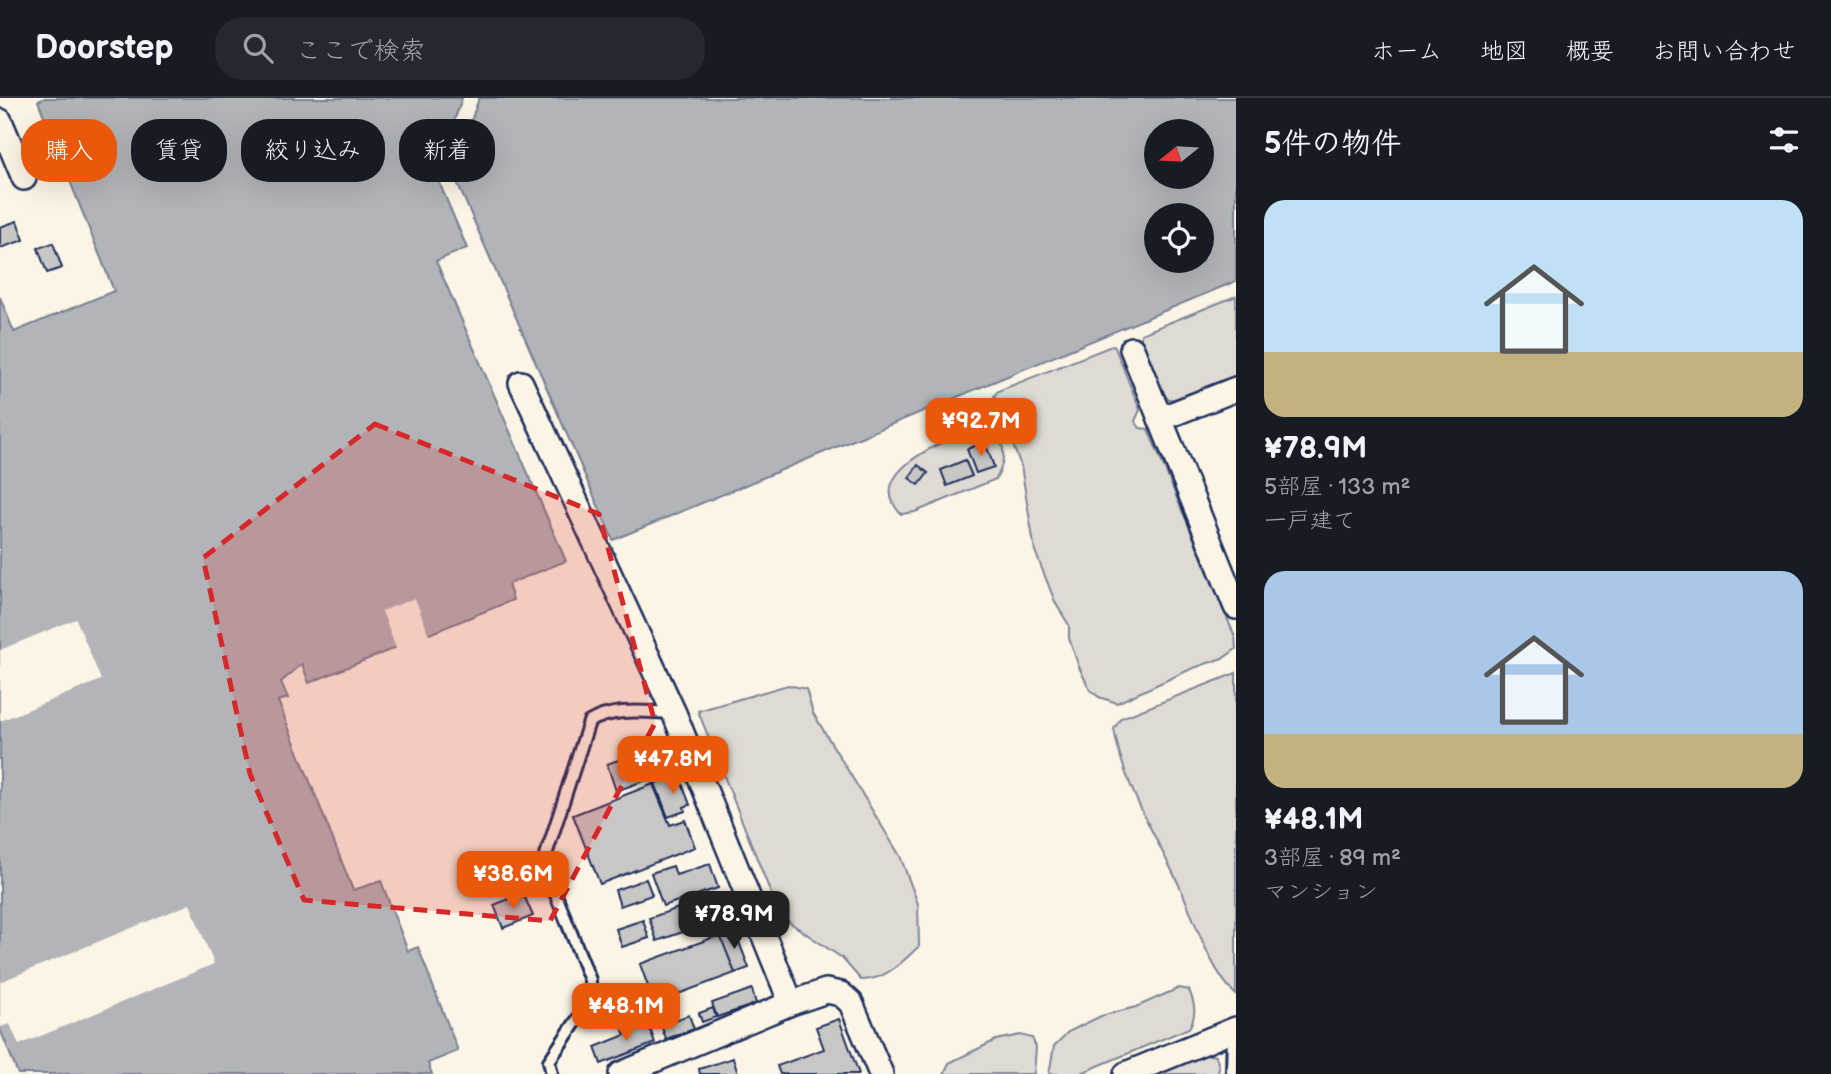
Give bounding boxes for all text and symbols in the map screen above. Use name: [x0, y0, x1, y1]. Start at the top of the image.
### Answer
search box: [215, 17, 705, 80]
text: Doorstep: [35, 28, 173, 68]
icon: search: [239, 29, 277, 67]
text: ここで検索: [295, 36, 425, 67]
text: ホーム: [1371, 37, 1442, 66]
text: 地図: [1480, 37, 1528, 66]
text: 概要: [1566, 37, 1614, 66]
text: お問い合わせ: [1652, 37, 1796, 66]
chip: 購入: [21, 119, 117, 182]
chip: 賃貸: [131, 119, 227, 182]
chip: 絞り込み: [241, 119, 385, 182]
chip: 新着: [399, 119, 495, 182]
north arrow: [1144, 119, 1214, 189]
map controls: [1144, 119, 1214, 273]
icon: filters: [1765, 121, 1803, 159]
text: 5件の物件: [1264, 126, 1401, 162]
button: locate: [1144, 203, 1214, 273]
icon: home: [1471, 246, 1597, 372]
pin: ¥92.7M: [924, 398, 1038, 458]
text: ¥92.7M: [942, 407, 1020, 435]
text: ¥78.9M: [1264, 431, 1367, 467]
text: 5部屋 · 133 m²: [1264, 473, 1411, 501]
text: 一戸建て: [1264, 507, 1356, 535]
icon: home: [1471, 617, 1597, 743]
pin: ¥47.8M: [616, 736, 730, 796]
text: ¥47.8M: [633, 745, 713, 773]
text: ¥48.1M: [1264, 802, 1363, 838]
text: 3部屋 · 89 m²: [1264, 844, 1401, 872]
pin: ¥38.6M: [456, 852, 570, 911]
text: ¥38.6M: [473, 860, 553, 888]
text: マンション: [1264, 878, 1378, 906]
pin: ¥78.9M: [677, 892, 791, 951]
text: ¥78.9M: [694, 900, 774, 928]
pin: ¥48.1M: [569, 984, 683, 1043]
text: ¥48.1M: [588, 992, 664, 1020]

